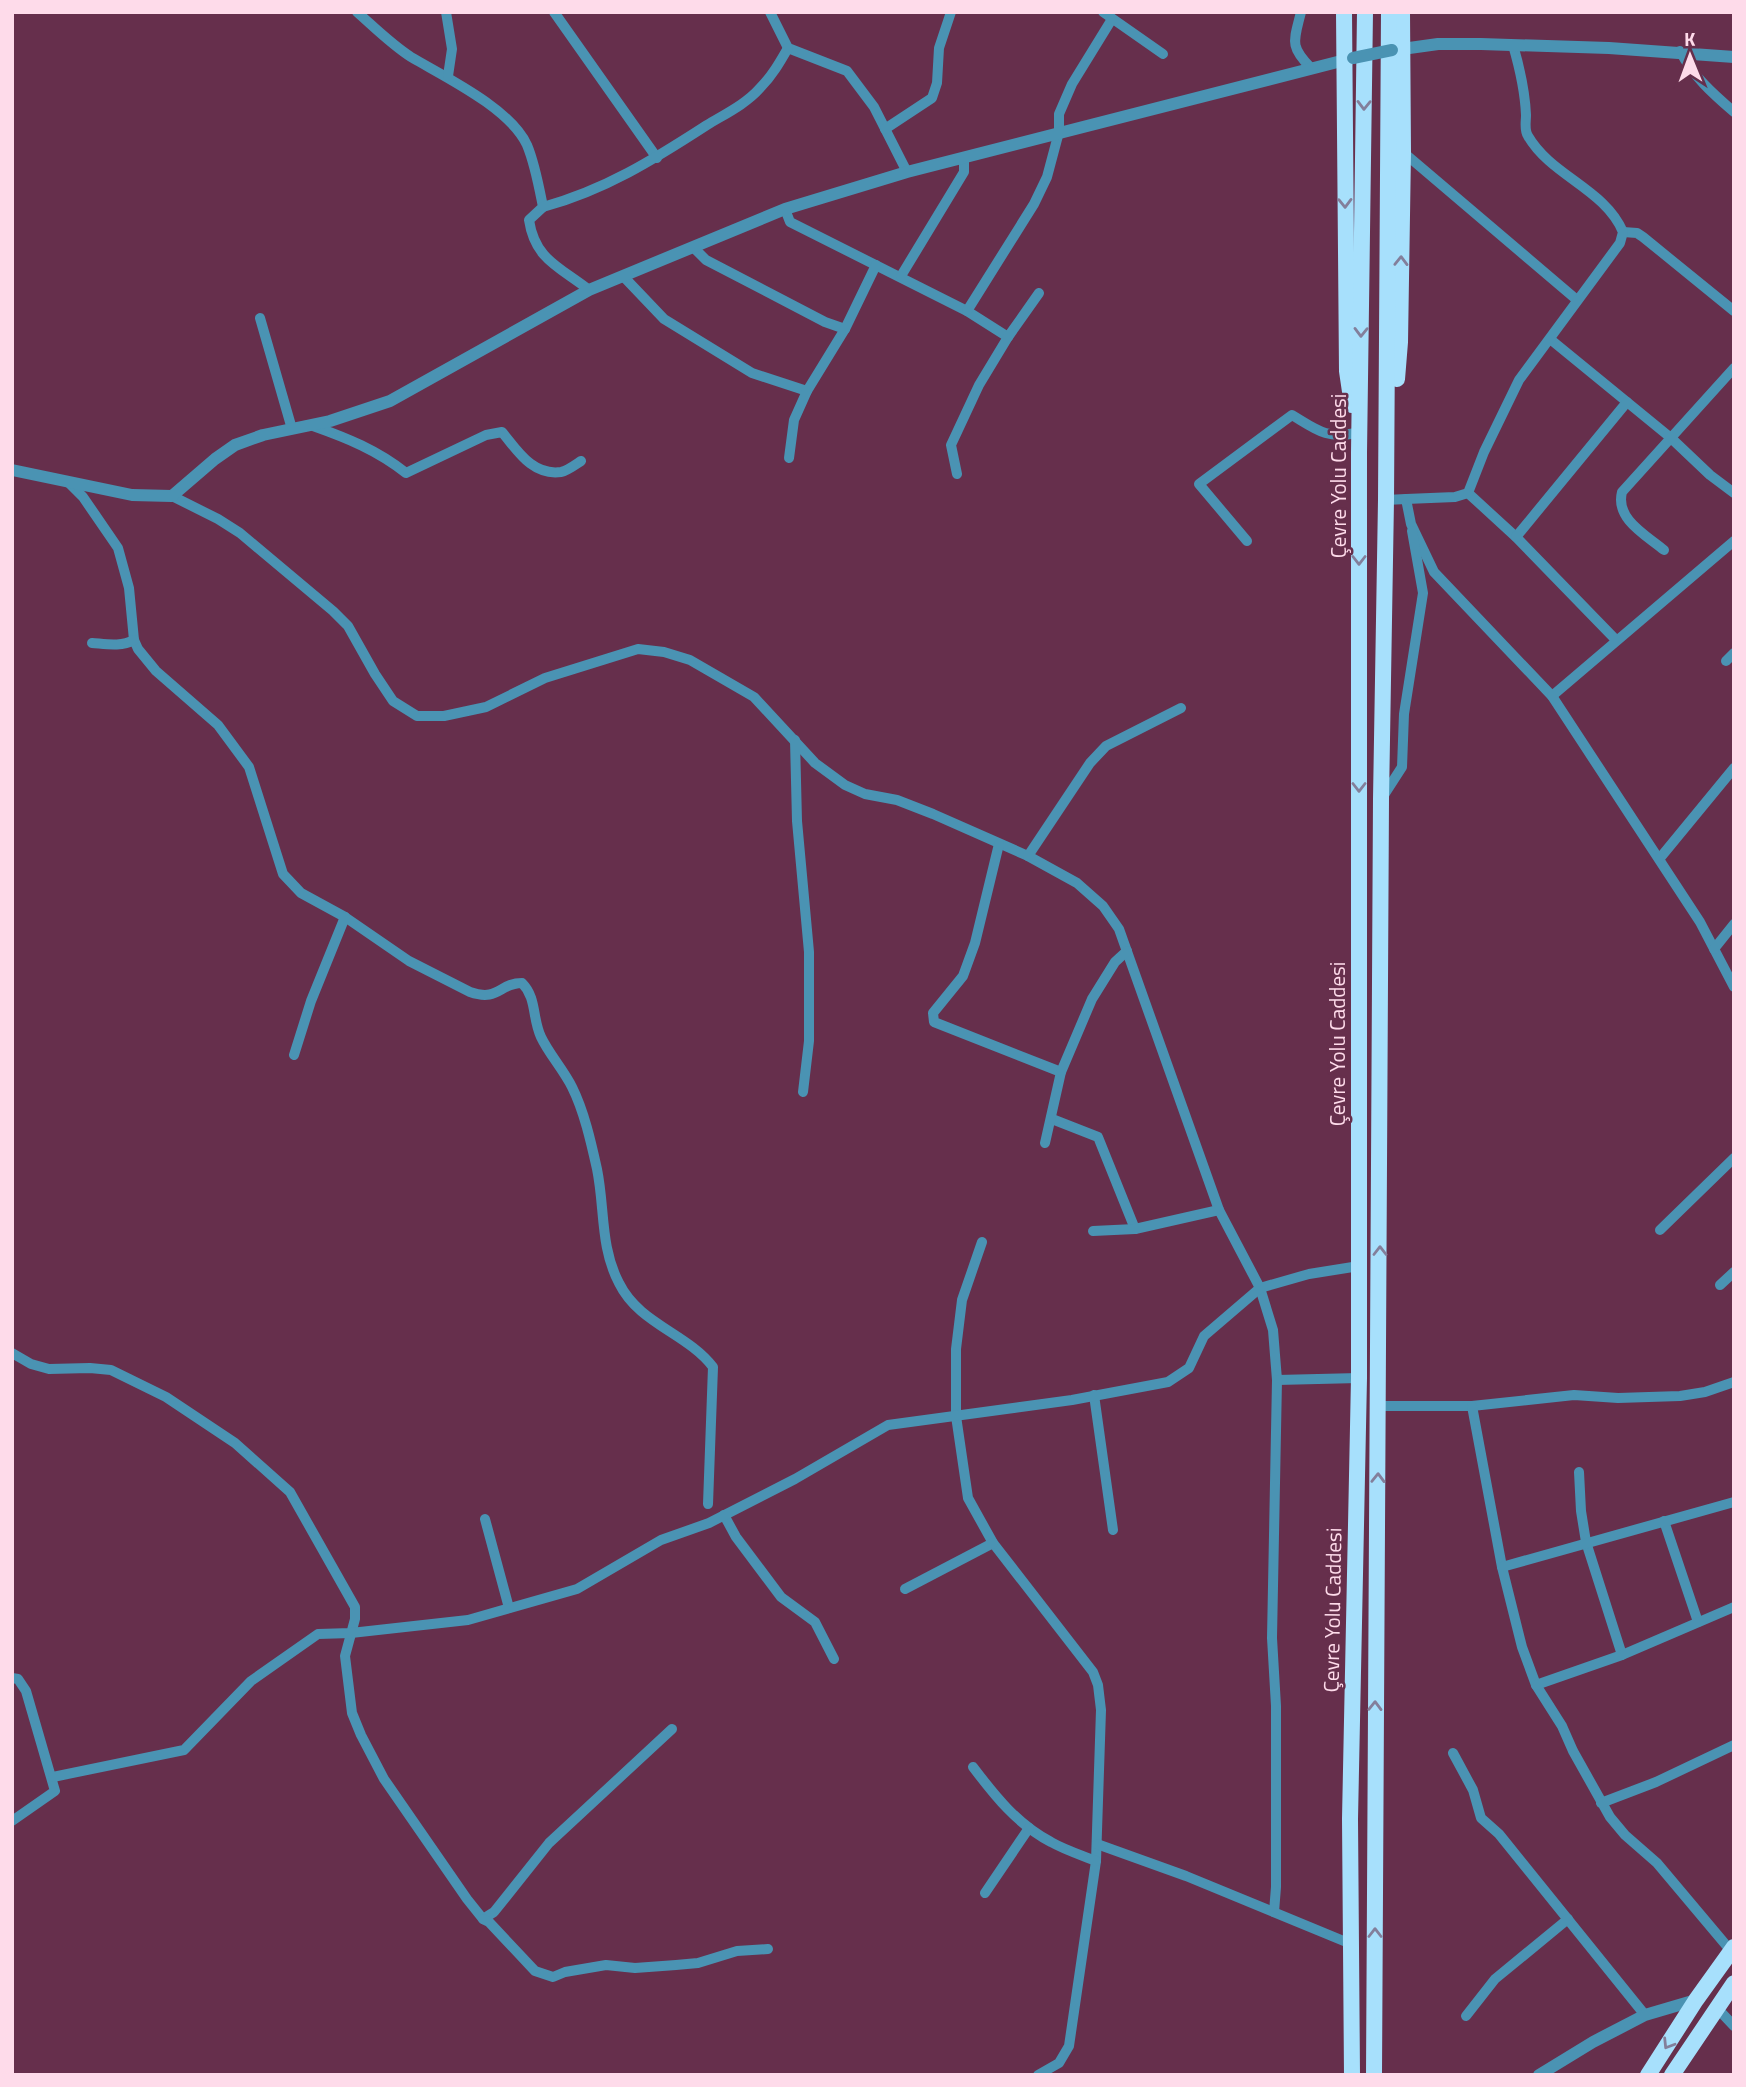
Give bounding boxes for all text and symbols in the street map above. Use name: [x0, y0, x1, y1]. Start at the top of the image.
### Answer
north arrow: [1655, 21, 1725, 91]
text: K: [1684, 24, 1696, 53]
one-way arrow: [1356, 100, 1371, 111]
one-way arrow: [1337, 198, 1353, 209]
one-way arrow: [1393, 255, 1409, 266]
one-way arrow: [1353, 328, 1369, 338]
street label: Çevre Yolu Caddesi: [1322, 394, 1354, 558]
one-way arrow: [1351, 555, 1367, 566]
one-way arrow: [1351, 783, 1367, 793]
street label: Çevre Yolu Caddesi: [1321, 962, 1353, 1126]
one-way arrow: [1372, 1245, 1388, 1255]
one-way arrow: [1370, 1472, 1386, 1483]
street label: Çevre Yolu Caddesi: [1315, 1527, 1349, 1693]
one-way arrow: [1367, 1700, 1383, 1710]
one-way arrow: [1367, 1927, 1383, 1938]
one-way arrow: [1663, 2036, 1676, 2049]

